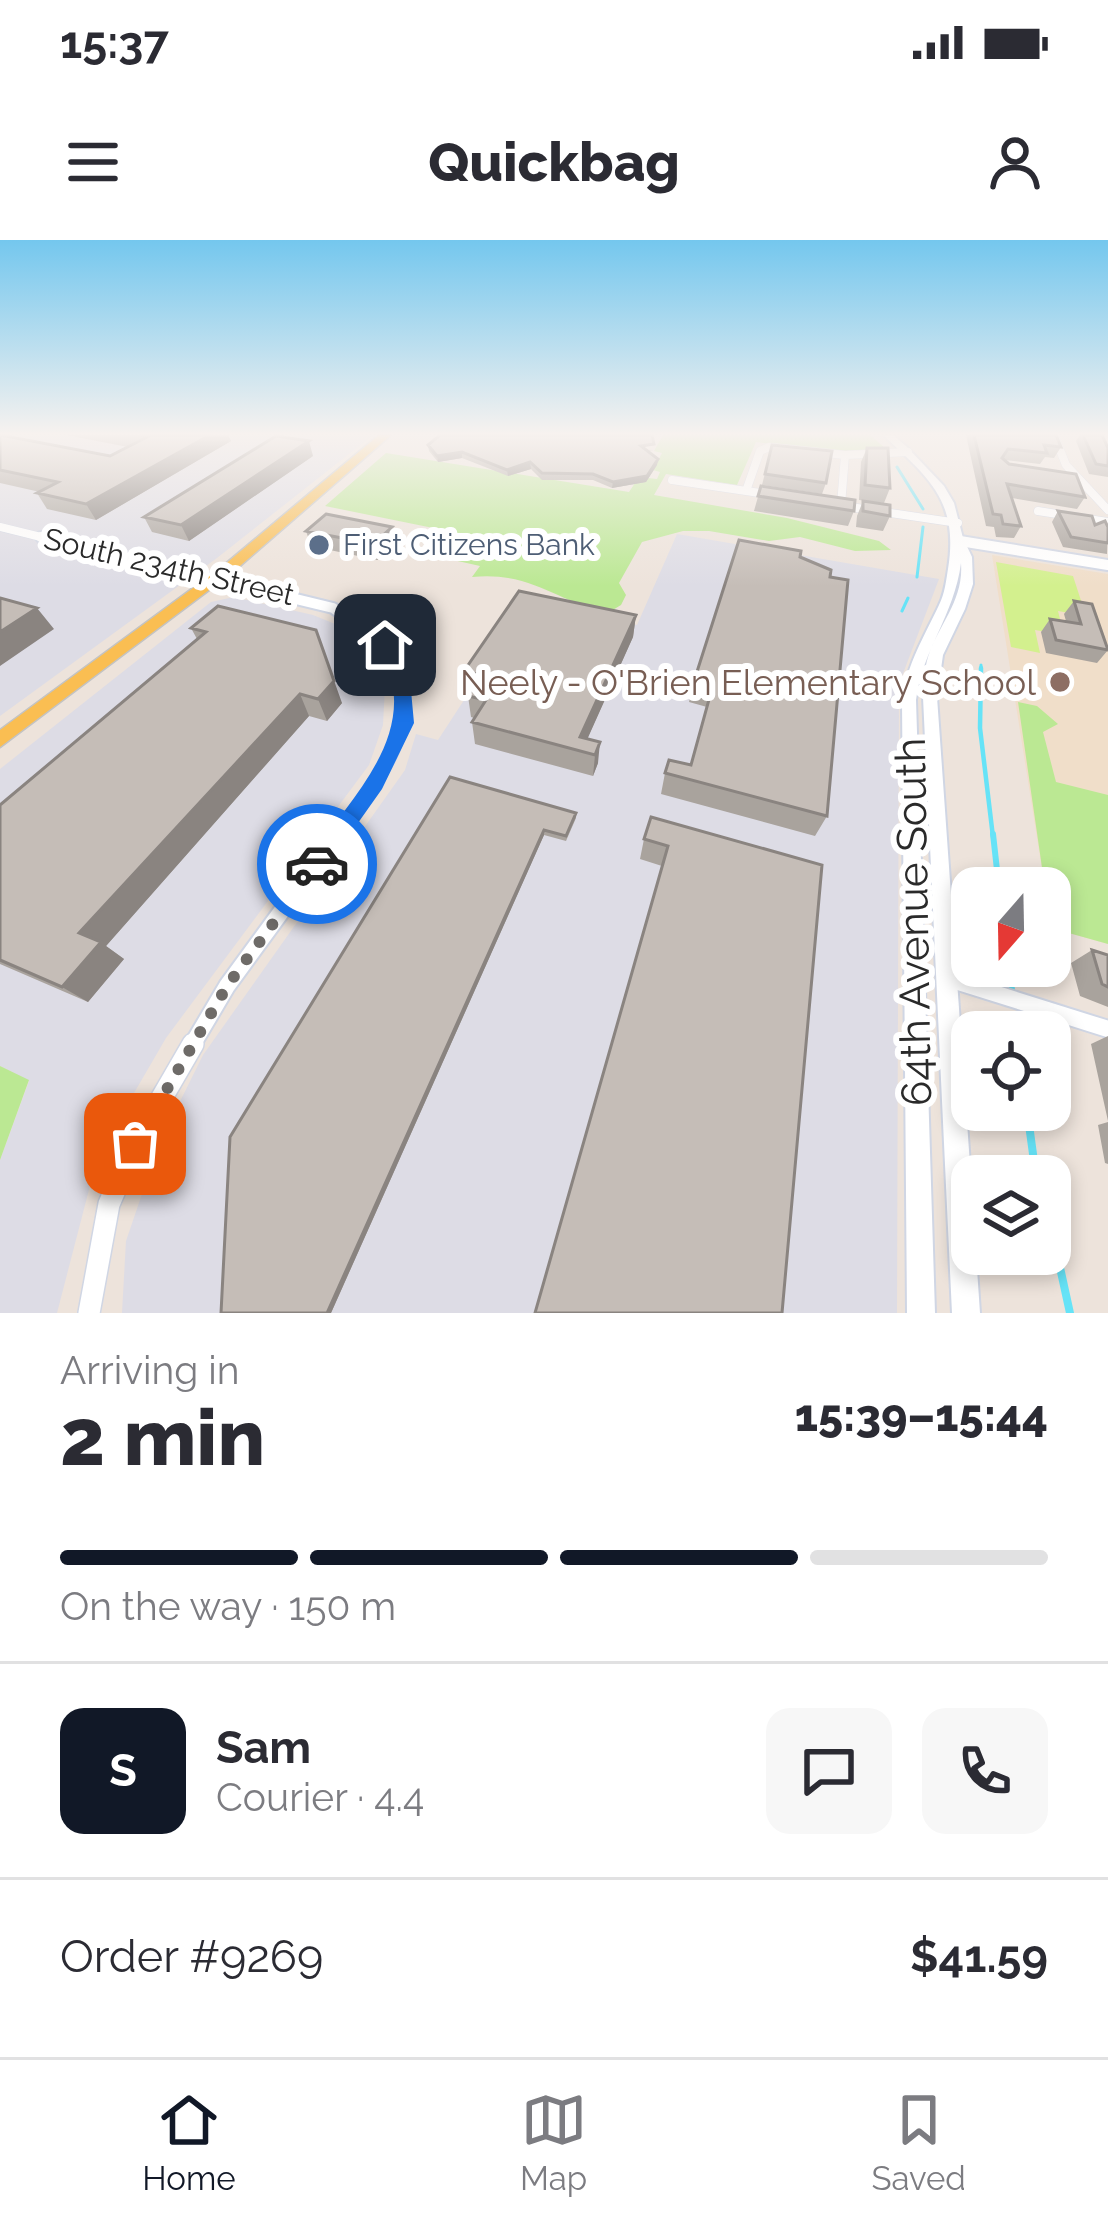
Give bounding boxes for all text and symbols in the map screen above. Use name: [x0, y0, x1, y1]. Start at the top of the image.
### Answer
text: 15:37: [60, 16, 169, 69]
icon: menu: [60, 129, 126, 195]
icon: person: [982, 129, 1048, 195]
text: Quickbag: [428, 130, 680, 194]
street label: South 234th Street: [41, 521, 298, 612]
place label: First Citizens Bank: [343, 527, 595, 562]
marker: First Citizens Bank: [306, 532, 332, 558]
pin: [334, 594, 436, 696]
icon: home: [352, 612, 418, 678]
place label: Neely - O'Brien Elementary School: [460, 661, 1036, 703]
marker: Neely - O'Brien Elementary School: [1047, 669, 1073, 695]
street label: 64th Avenue South: [886, 737, 941, 1107]
courier: [257, 804, 377, 924]
icon: car: [284, 831, 350, 897]
north arrow: [951, 867, 1071, 987]
map controls: [951, 867, 1071, 1275]
button: locate: [951, 1011, 1071, 1131]
pin: [84, 1093, 186, 1195]
icon: bag: [102, 1111, 168, 1177]
button: layers: [951, 1155, 1071, 1275]
text: Arriving in: [60, 1347, 240, 1393]
text: 15:39–15:44: [795, 1389, 1048, 1442]
text: 2 min: [60, 1392, 265, 1483]
text: On the way · 150 m: [60, 1583, 396, 1629]
button: chat: [766, 1708, 892, 1834]
button: phone: [922, 1708, 1048, 1834]
text: Sam: [216, 1721, 311, 1774]
text: S: [109, 1744, 137, 1797]
text: Courier · 4.4: [216, 1774, 424, 1820]
text: Order #9269: [60, 1930, 323, 1983]
text: $41.59: [910, 1930, 1048, 1983]
tab: Home: [142, 2087, 236, 2198]
tab: Map: [520, 2087, 587, 2198]
tab: Saved: [871, 2087, 966, 2198]

